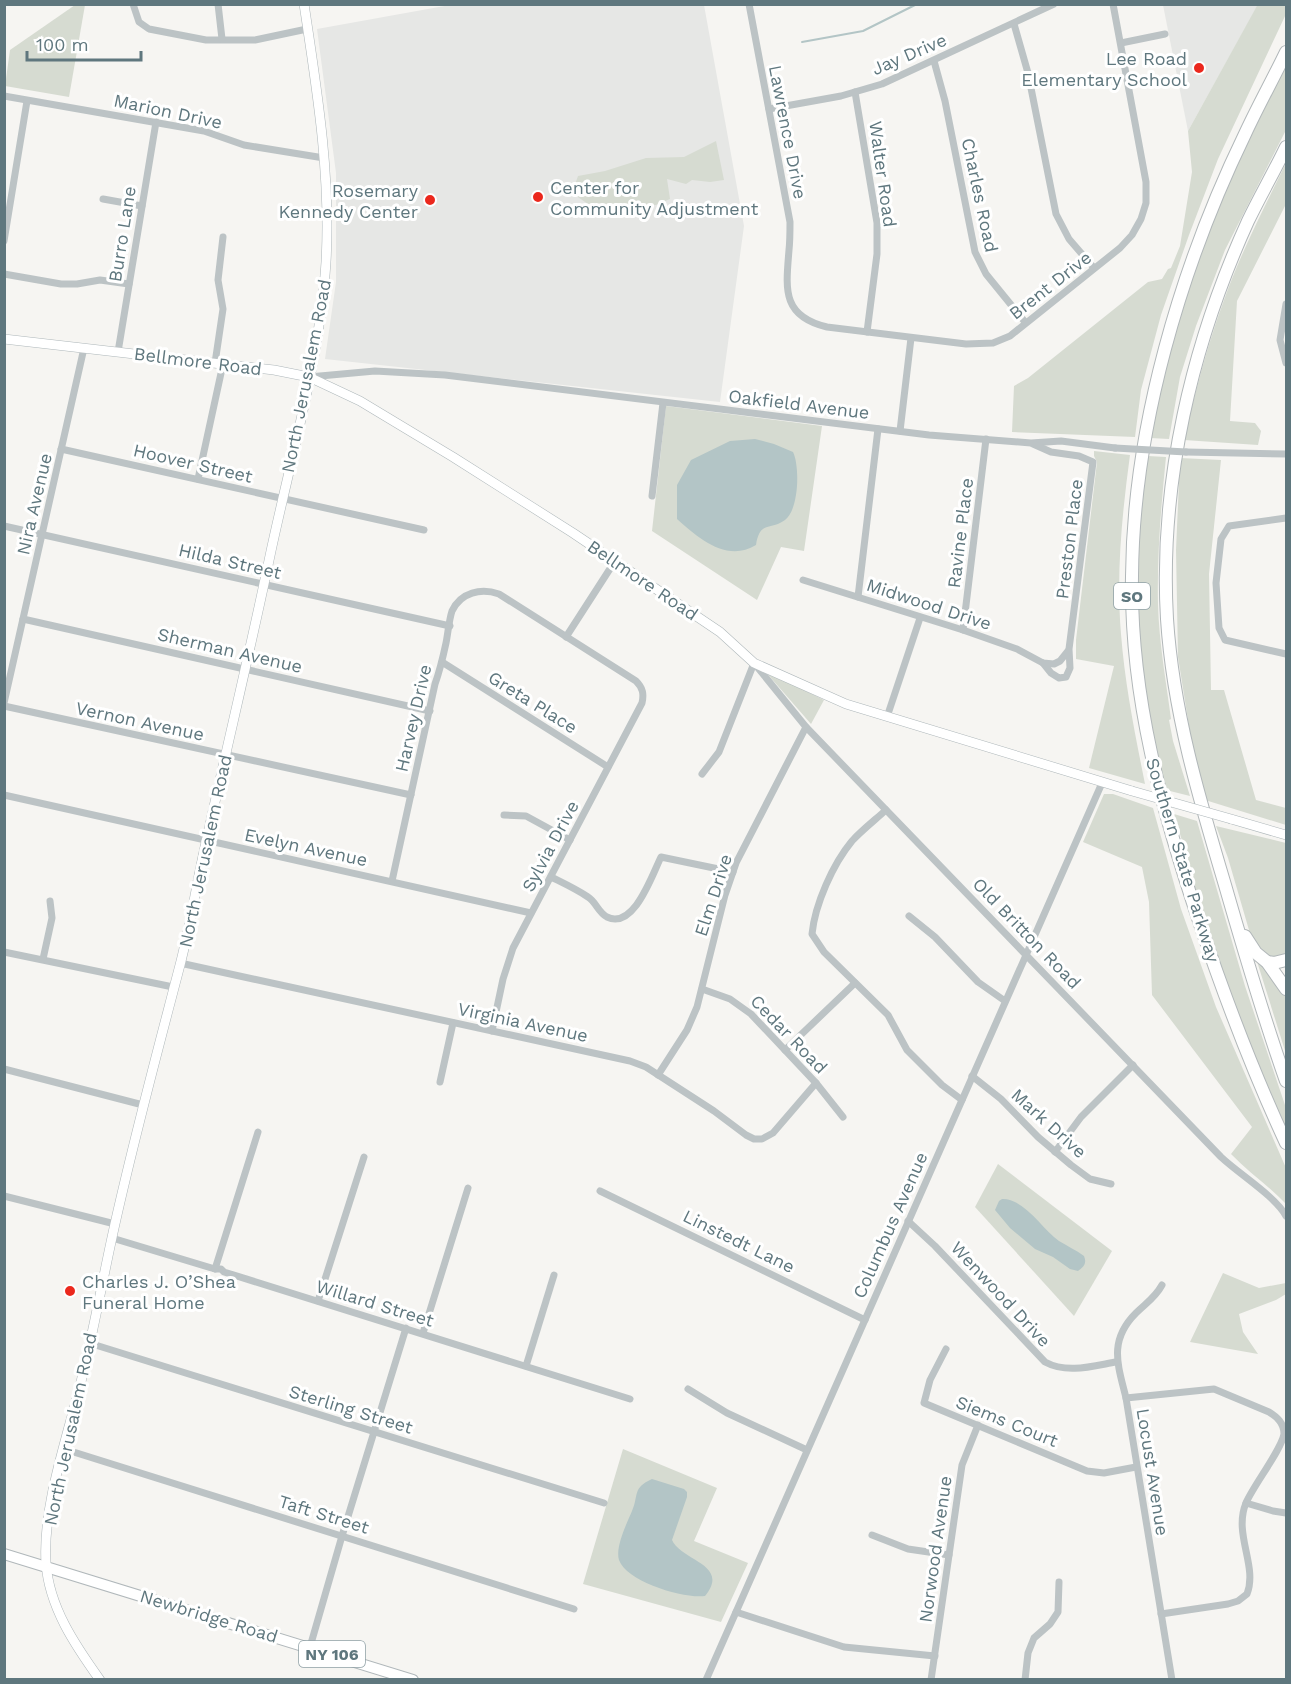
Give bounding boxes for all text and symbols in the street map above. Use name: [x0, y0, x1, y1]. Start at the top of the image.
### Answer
scale bar: [27, 24, 141, 62]
street label: Jay Drive: [868, 29, 950, 79]
text: 100 m: [36, 34, 89, 55]
place label: Lee Road Elementary School: [1021, 48, 1187, 90]
marker: Lee Road Elementary School: [1192, 61, 1206, 75]
street label: Lawrence Drive: [765, 63, 811, 201]
street label: Marion Drive: [112, 89, 224, 133]
street label: Walter Road: [865, 120, 901, 228]
street label: Charles Road: [958, 136, 1002, 254]
place label: Center for Community Adjustment: [550, 177, 759, 219]
place label: Rosemary Kennedy Center: [279, 180, 419, 222]
street label: Burro Lane: [104, 185, 140, 283]
marker: Center for Community Adjustment: [531, 190, 545, 204]
marker: Rosemary Kennedy Center: [423, 193, 437, 207]
street label: Brent Drive: [1005, 246, 1095, 324]
street label: North Jerusalem Road: [277, 277, 335, 475]
street label: Bellmore Road: [133, 343, 263, 379]
street label: Oakfield Avenue: [727, 385, 871, 423]
street label: Hoover Street: [131, 439, 255, 487]
street label: Nira Avenue: [12, 451, 56, 557]
street label: Ravine Place: [943, 477, 977, 589]
street label: Preston Place: [1051, 478, 1087, 600]
street label: Bellmore Road: [584, 535, 702, 625]
street label: Hilda Street: [177, 539, 284, 583]
street label: Midwood Drive: [864, 574, 994, 634]
road number: SO: [1114, 583, 1150, 609]
street label: Sherman Avenue: [156, 623, 304, 677]
street label: Harvey Drive: [390, 662, 436, 774]
street label: Greta Place: [485, 666, 581, 738]
street label: Vernon Avenue: [74, 697, 206, 745]
street label: North Jerusalem Road: [174, 753, 236, 949]
street label: Southern State Parkway: [1142, 755, 1224, 965]
street label: Sylvia Drive: [517, 797, 583, 895]
street label: Evelyn Avenue: [243, 824, 369, 870]
street label: Elm Drive: [690, 851, 736, 939]
street label: Old Britton Road: [969, 873, 1085, 993]
street label: Cedar Road: [746, 990, 832, 1078]
street label: Virginia Avenue: [456, 998, 590, 1046]
street label: Mark Drive: [1007, 1084, 1091, 1162]
street label: Columbus Avenue: [848, 1149, 932, 1301]
street label: Linstedt Lane: [680, 1205, 798, 1277]
street label: Wenwood Drive: [947, 1237, 1055, 1351]
place label: Charles J. O’Shea Funeral Home: [82, 1271, 236, 1313]
street label: Willard Street: [314, 1275, 437, 1331]
marker: Charles J. O’Shea Funeral Home: [63, 1284, 77, 1298]
street label: North Jerusalem Road: [39, 1331, 101, 1527]
street label: Sterling Street: [287, 1380, 416, 1438]
street label: Siems Court: [953, 1391, 1061, 1451]
street label: Locust Avenue: [1133, 1407, 1173, 1537]
street label: Norwood Avenue: [914, 1474, 956, 1624]
street label: Taft Street: [276, 1490, 372, 1538]
street label: Newbridge Road: [138, 1585, 280, 1647]
road number: NY 106: [299, 1641, 365, 1667]

